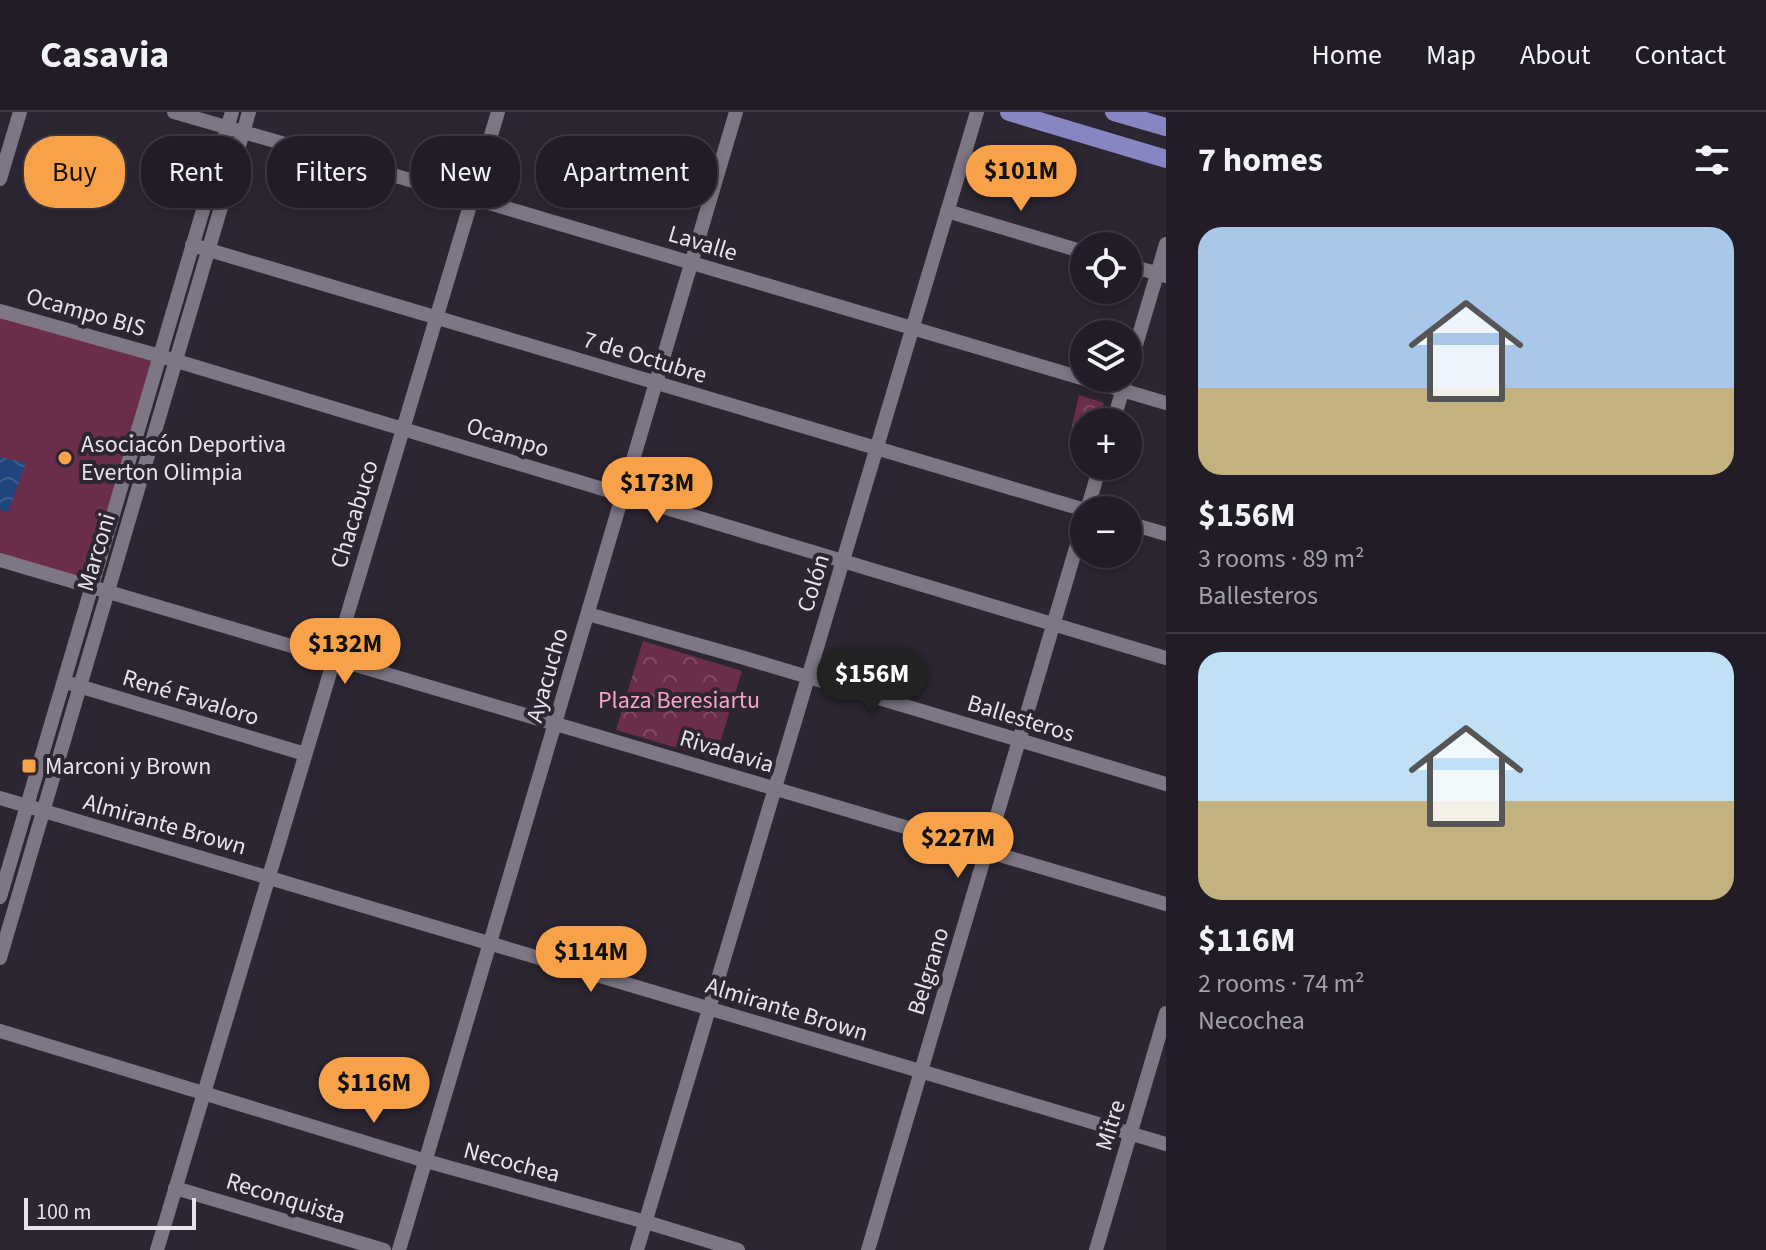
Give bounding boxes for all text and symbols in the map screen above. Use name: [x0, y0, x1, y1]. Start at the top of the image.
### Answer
text: Casavia: [40, 28, 169, 82]
text: Home: [1311, 35, 1382, 75]
text: Map: [1426, 35, 1476, 75]
text: About: [1520, 35, 1591, 75]
text: Contact: [1635, 35, 1726, 75]
chip: Buy: [24, 136, 125, 208]
chip: Rent: [141, 136, 251, 208]
chip: Filters: [267, 136, 395, 208]
chip: New: [411, 136, 520, 208]
chip: Apartment: [536, 136, 717, 208]
text: 7 homes: [1198, 136, 1323, 185]
icon: filters: [1690, 138, 1734, 182]
pin: $101M: [965, 145, 1077, 213]
text: $101M: [984, 152, 1058, 189]
street label: Lavalle: [664, 216, 742, 271]
map controls: [1070, 232, 1142, 568]
button: locate: [1070, 232, 1142, 304]
street label: Ocampo BIS: [22, 279, 150, 346]
icon: home: [1394, 279, 1538, 423]
button: layers: [1070, 320, 1142, 392]
street label: 7 de Octubre: [579, 322, 711, 393]
street label: Ocampo: [462, 408, 554, 467]
button: +: [1070, 408, 1142, 480]
place label: Asociacón Deportiva Everton Olimpia: [81, 427, 286, 490]
marker: Asociacón Deportiva Everton Olimpia: [56, 449, 74, 467]
street label: Chacabuco: [321, 456, 388, 573]
pin: $173M: [601, 457, 713, 525]
text: $173M: [620, 464, 694, 501]
text: $156M: [1198, 491, 1296, 540]
button: −: [1070, 496, 1142, 568]
street label: Marconi: [68, 509, 125, 596]
text: 3 rooms · 89 m²: [1198, 540, 1365, 577]
street label: Colón: [788, 550, 839, 616]
text: Ballesteros: [1198, 577, 1318, 614]
pin: $132M: [289, 618, 401, 686]
street label: Ayacucho: [517, 624, 578, 726]
text: $132M: [308, 625, 382, 662]
pin: $156M: [816, 648, 928, 716]
text: $156M: [835, 655, 909, 692]
street label: René Favaloro: [118, 660, 264, 735]
park label: Plaza Beresiartu: [598, 683, 760, 718]
street label: Ballesteros: [963, 686, 1079, 751]
icon: home: [1394, 704, 1538, 848]
street label: Rivadavia: [675, 721, 778, 782]
place label: Marconi y Brown: [45, 749, 211, 784]
marker: Marconi y Brown: [20, 757, 38, 775]
street label: Almirante Brown: [79, 785, 250, 864]
pin: $227M: [902, 812, 1014, 880]
text: $227M: [921, 819, 995, 856]
text: $116M: [1198, 916, 1296, 965]
street label: Belgrano: [899, 923, 958, 1019]
pin: $114M: [535, 926, 647, 994]
text: $114M: [554, 933, 628, 970]
text: 2 rooms · 74 m²: [1198, 965, 1365, 1002]
street label: Almirante Brown: [701, 968, 872, 1051]
text: Necochea: [1198, 1002, 1305, 1039]
pin: $116M: [318, 1057, 430, 1125]
text: $116M: [337, 1064, 411, 1101]
street label: Mitre: [1086, 1095, 1135, 1155]
street label: Necochea: [460, 1133, 564, 1192]
street label: Reconquista: [222, 1164, 350, 1233]
scale bar: [24, 1194, 196, 1230]
text: 100 m: [36, 1196, 91, 1228]

